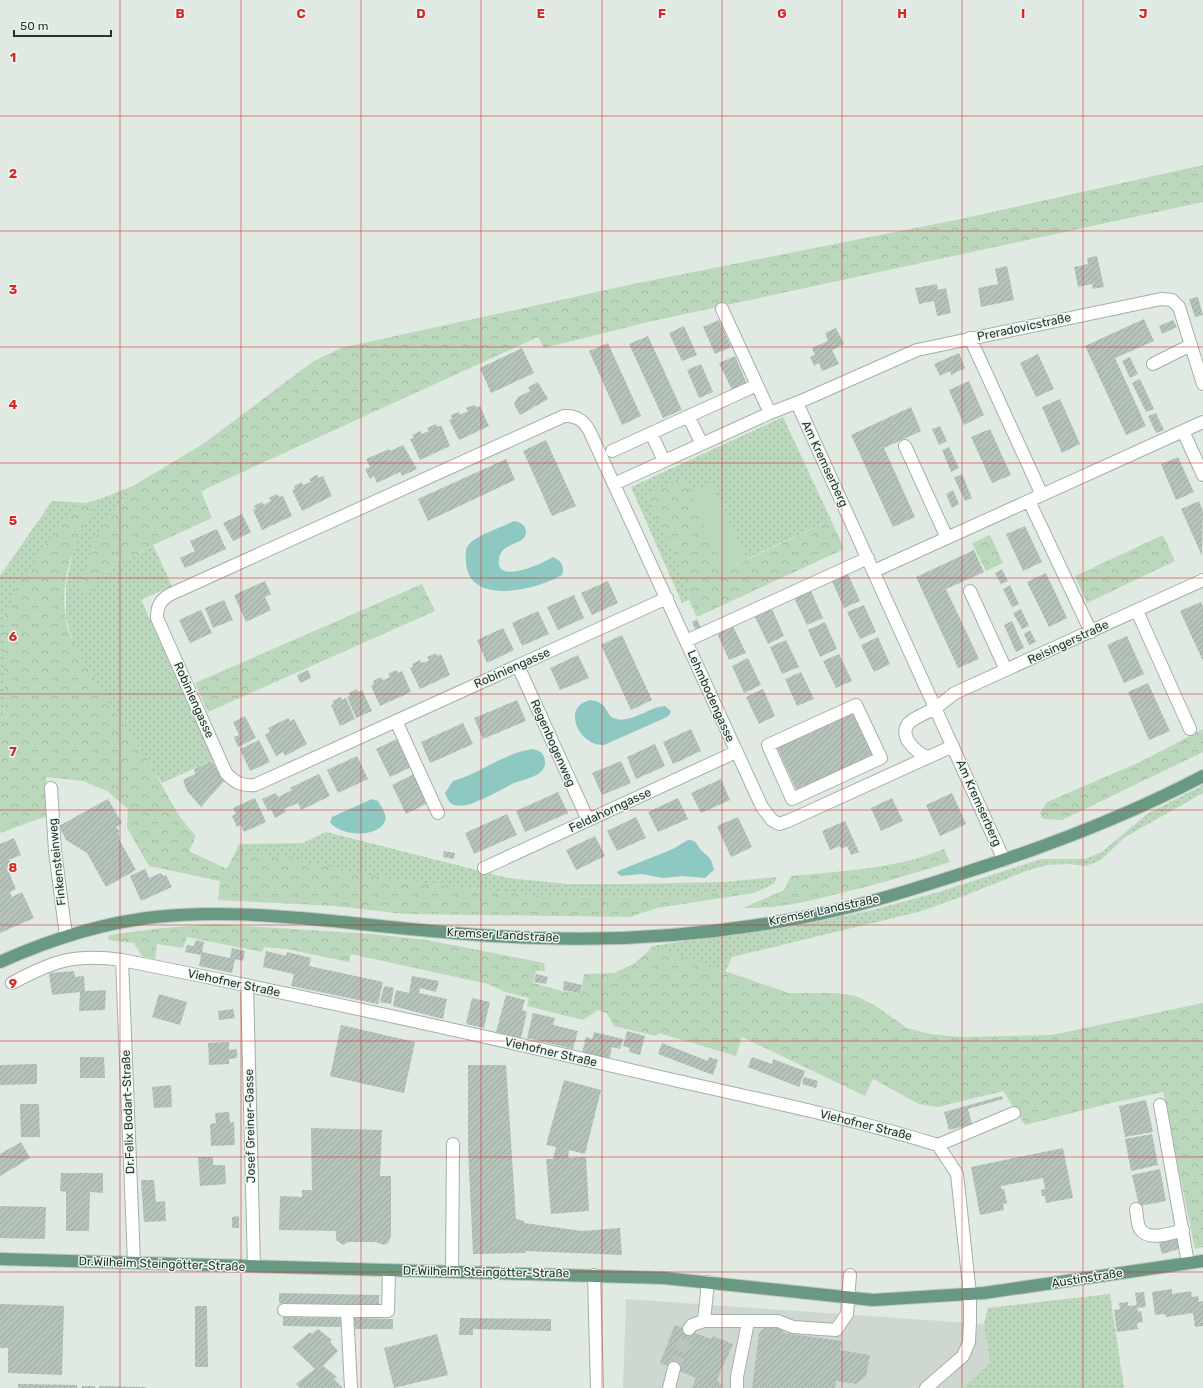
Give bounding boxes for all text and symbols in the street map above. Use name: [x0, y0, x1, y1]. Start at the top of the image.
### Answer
text: B: [175, 6, 185, 21]
text: C: [296, 6, 306, 21]
text: D: [416, 6, 426, 21]
text: E: [537, 6, 545, 21]
text: F: [658, 6, 666, 21]
text: G: [777, 6, 787, 21]
text: H: [897, 6, 907, 21]
text: I: [1021, 6, 1025, 21]
text: J: [1139, 6, 1147, 21]
scale bar: [14, 12, 111, 38]
text: 50 m: [20, 19, 48, 33]
text: 1: [10, 50, 16, 65]
text: 2: [9, 166, 17, 181]
text: 3: [9, 282, 18, 297]
street label: Preradovicstraße: [976, 310, 1072, 344]
text: 4: [9, 397, 18, 412]
street label: Am Kremserberg: [799, 419, 851, 509]
text: 5: [9, 513, 17, 528]
street label: Reisingerstraße: [1025, 617, 1111, 667]
text: 6: [9, 629, 18, 644]
street label: Robiniengasse: [472, 645, 552, 691]
street label: Lehmbodengasse: [684, 648, 738, 744]
street label: Robiniengasse: [171, 660, 217, 740]
street label: Regenbogenweg: [527, 697, 579, 789]
text: 7: [9, 744, 17, 759]
street label: Am Kremserberg: [954, 757, 1004, 849]
street label: Feldahorngasse: [567, 785, 654, 835]
street label: Finkensteinweg: [45, 817, 69, 907]
text: 8: [9, 860, 18, 875]
street label: Kremser Landstraße: [767, 891, 881, 929]
street label: Kremser Landstraße: [446, 925, 560, 945]
street label: Viehofner Straße: [186, 966, 282, 1000]
text: 9: [9, 976, 17, 991]
street label: Viehofner Straße: [503, 1035, 599, 1070]
street label: Dr.Felix Bodart-Straße: [119, 1049, 137, 1174]
street label: Josef Greiner-Gasse: [242, 1068, 258, 1183]
street label: Viehofner Straße: [818, 1107, 914, 1143]
street label: Dr.Wilhelm Steingötter-Straße: [78, 1254, 246, 1274]
street label: Dr.Wilhelm Steingötter-Straße: [403, 1264, 570, 1280]
street label: Austinstraße: [1050, 1265, 1124, 1291]

